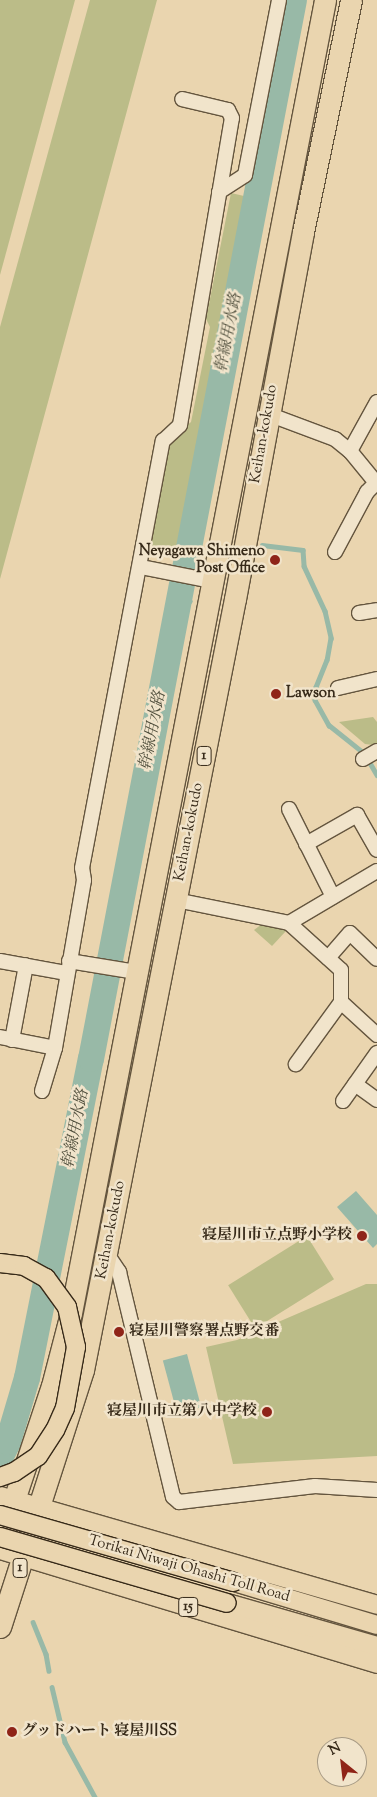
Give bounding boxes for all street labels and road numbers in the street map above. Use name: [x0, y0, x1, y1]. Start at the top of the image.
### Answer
street label: Keihan-kokudo: [246, 383, 282, 485]
road number: 1: [196, 744, 212, 768]
street label: Keihan-kokudo: [171, 781, 207, 883]
street label: Keihan-kokudo: [93, 1179, 129, 1281]
street label: Torikai Niwaji Ohashi Toll Road: [86, 1532, 292, 1606]
road number: 1: [12, 1556, 28, 1580]
road number: 15: [178, 1595, 198, 1618]

